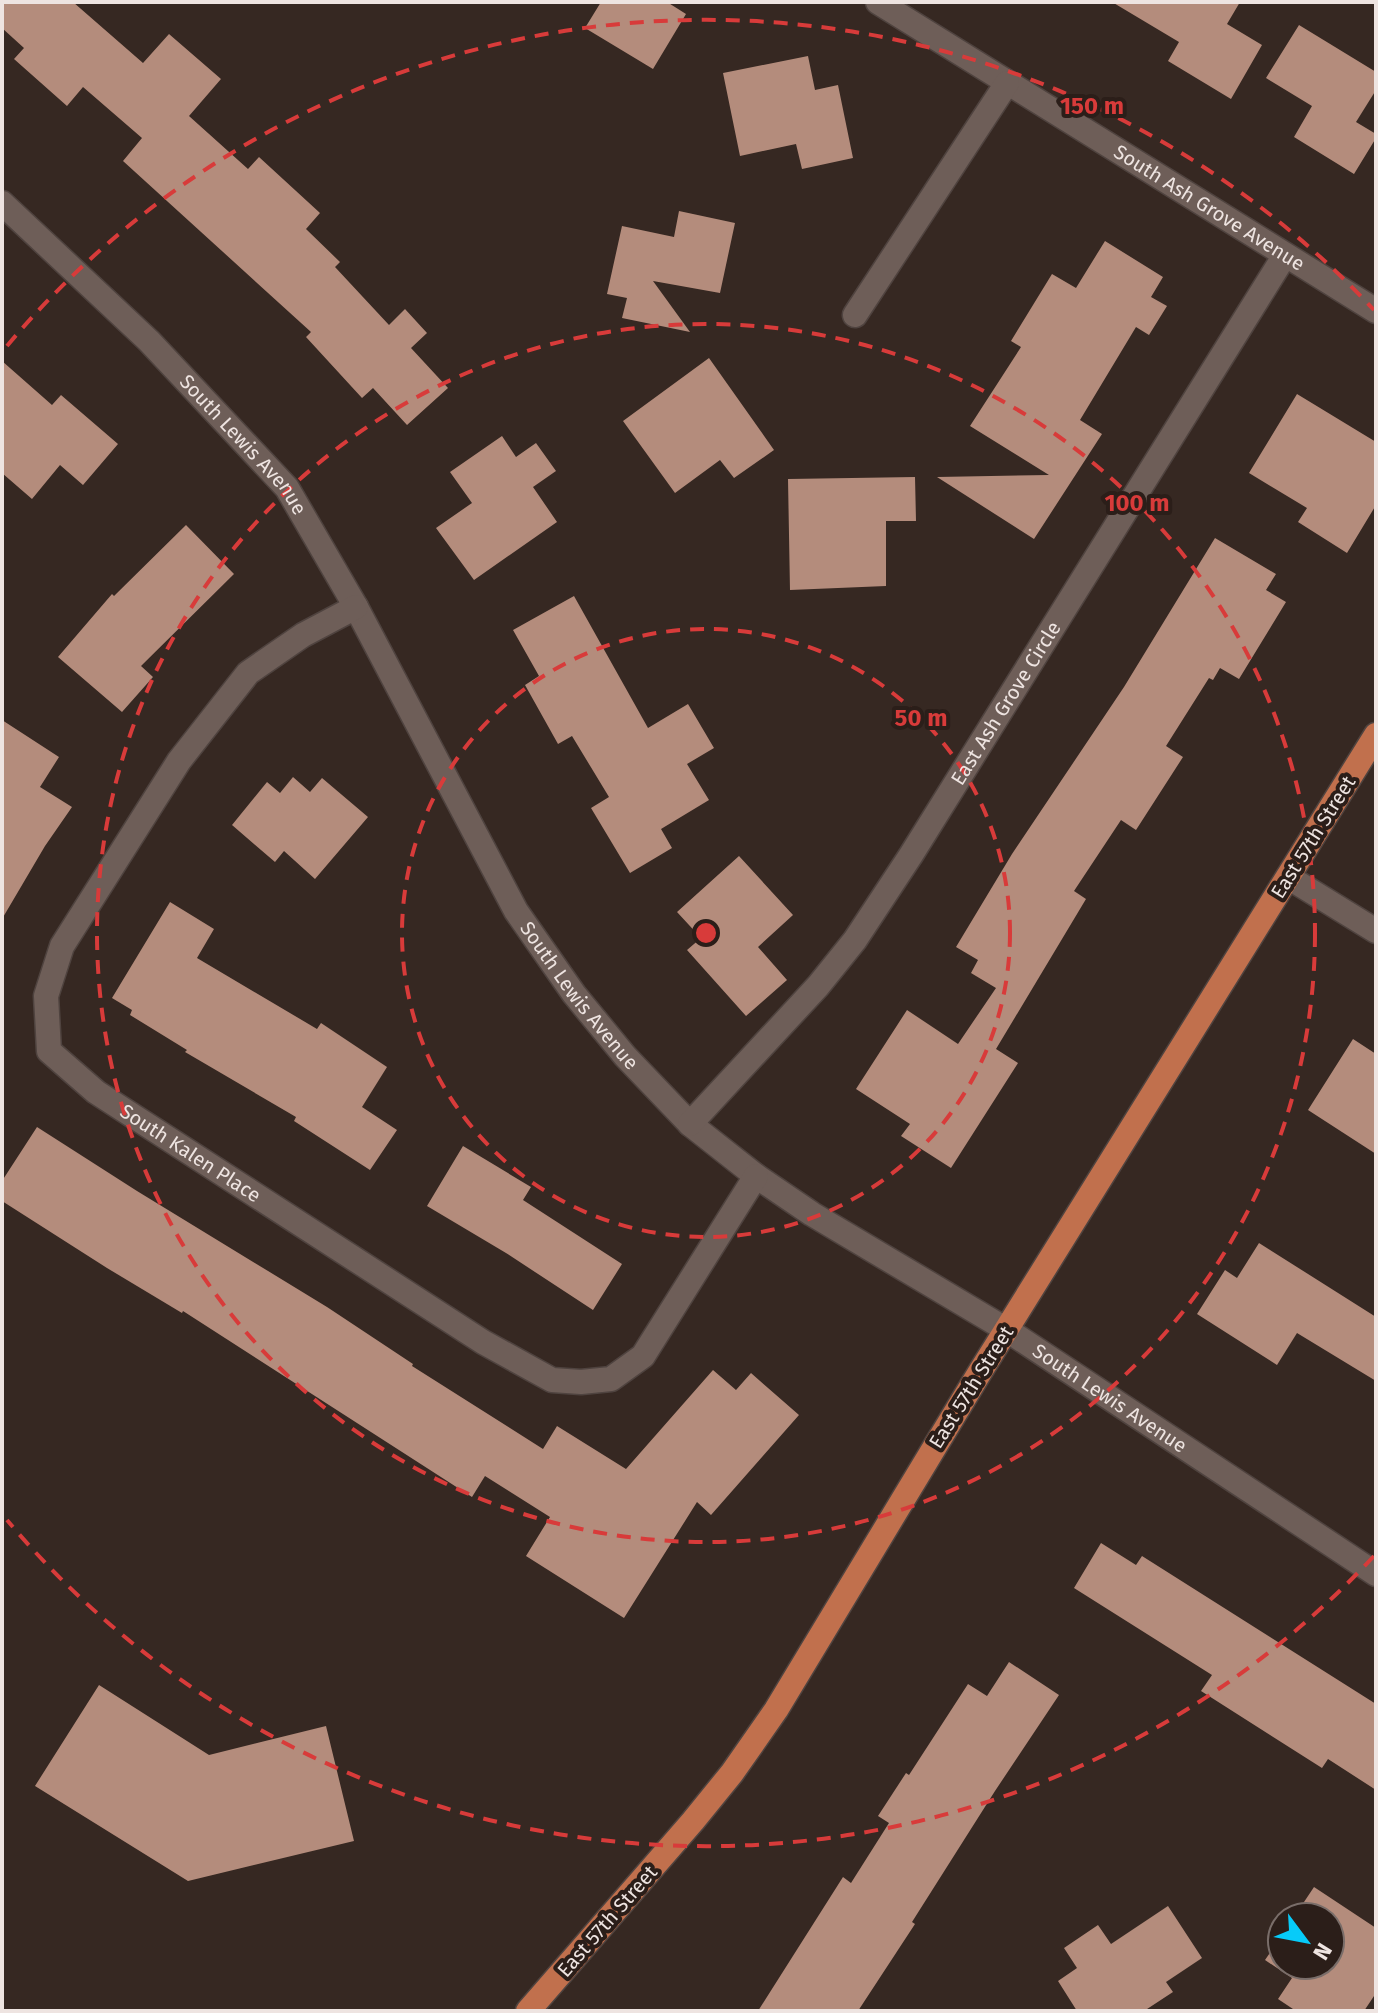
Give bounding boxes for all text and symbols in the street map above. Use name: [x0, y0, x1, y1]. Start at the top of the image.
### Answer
text: 150 m: [1060, 92, 1124, 120]
street label: South Ash Grove Avenue: [1110, 139, 1309, 276]
street label: South Lewis Avenue: [175, 370, 312, 519]
text: 100 m: [1104, 489, 1170, 517]
street label: East Ash Grove Circle: [946, 617, 1066, 789]
text: 50 m: [895, 704, 947, 732]
street label: East 57th Street: [1266, 771, 1361, 903]
street label: South Lewis Avenue: [515, 917, 643, 1074]
centre of rings: [692, 919, 720, 947]
street label: South Kalen Place: [116, 1099, 265, 1207]
street label: East 57th Street: [924, 1321, 1019, 1453]
street label: South Lewis Avenue: [1028, 1338, 1192, 1458]
street label: East 57th Street: [552, 1860, 662, 1982]
north arrow: [1266, 1901, 1346, 1981]
text: N: [1307, 1938, 1338, 1965]

